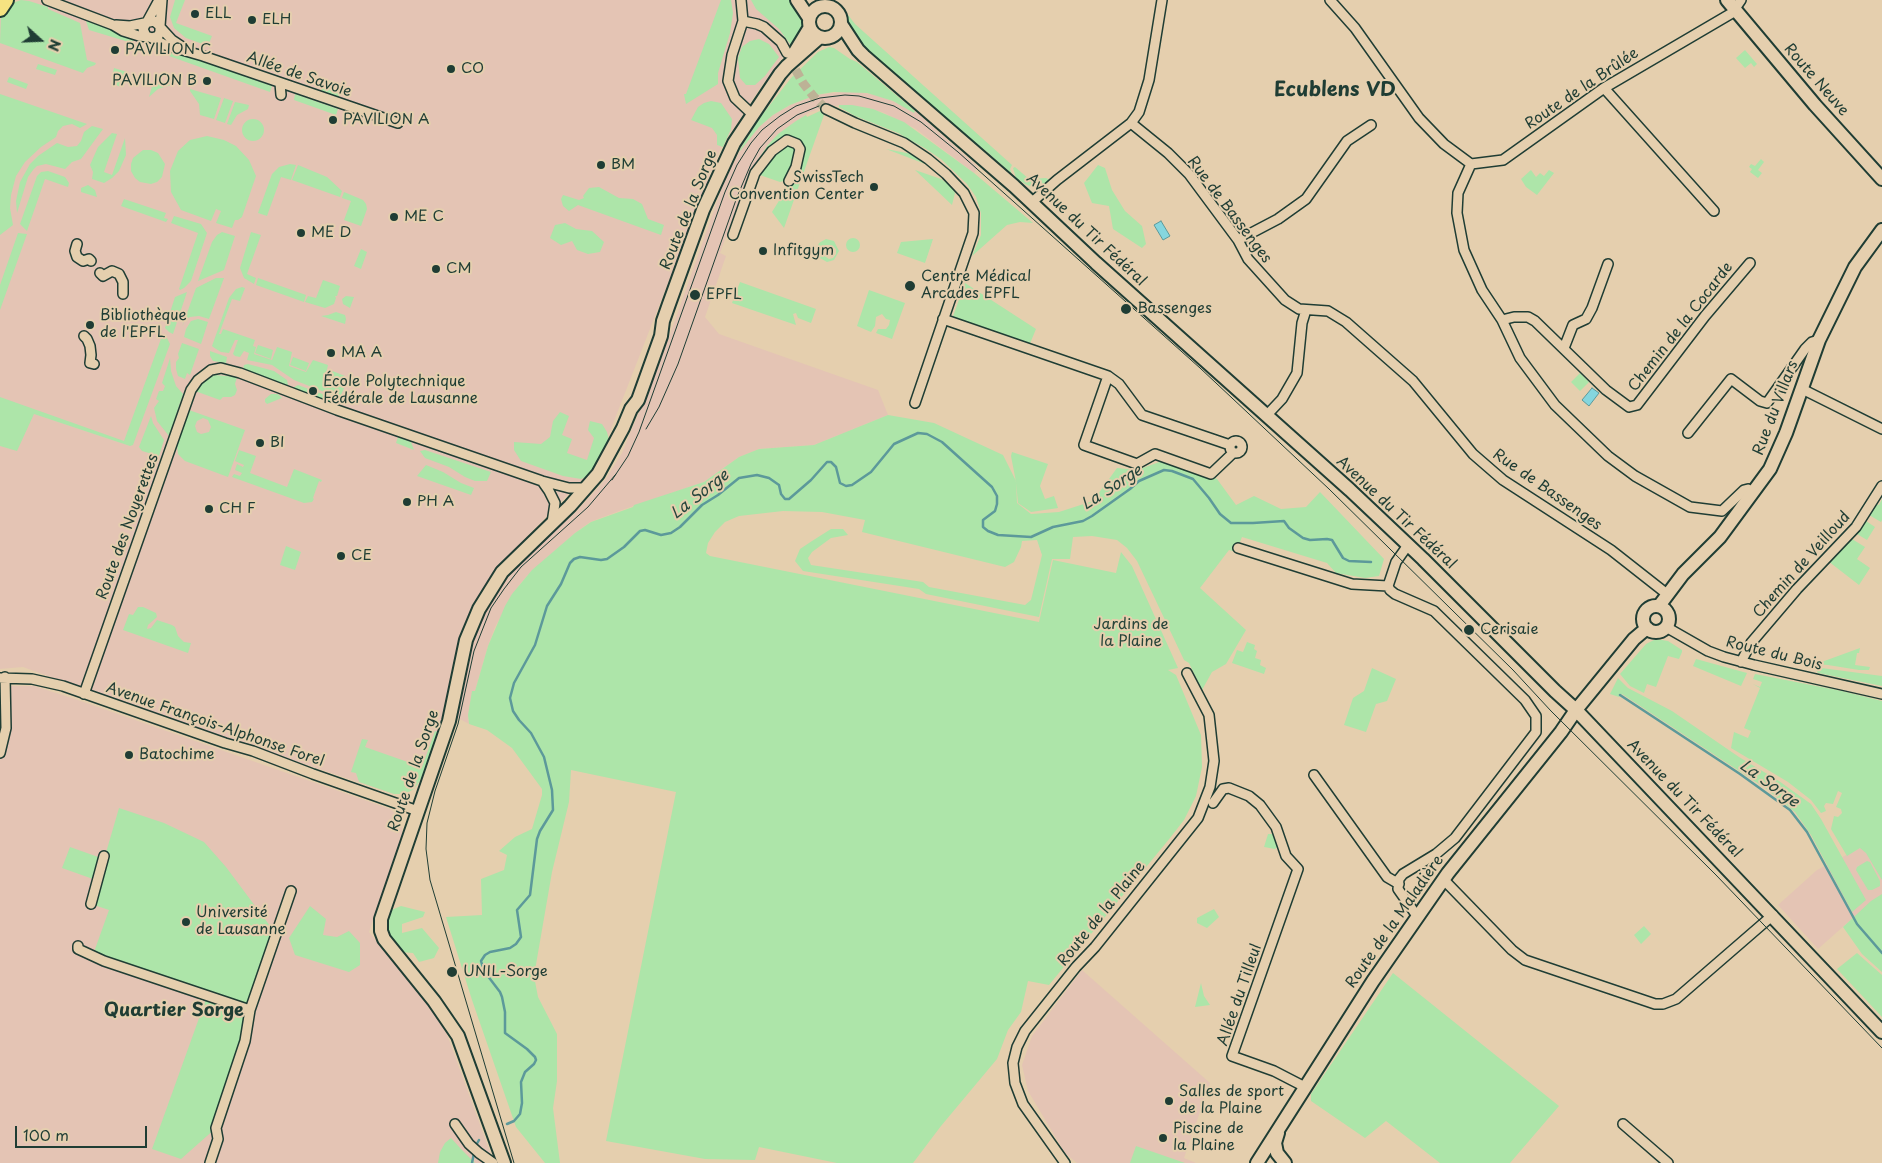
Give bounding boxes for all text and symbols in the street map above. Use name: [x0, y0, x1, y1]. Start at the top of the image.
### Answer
place label: ELL: [205, 5, 232, 23]
marker: ELL: [189, 8, 201, 20]
place label: ELH: [262, 11, 291, 29]
marker: ELH: [246, 14, 258, 26]
north arrow: [15, 15, 65, 65]
text: N: [43, 36, 66, 54]
street label: Route Neuve: [1780, 40, 1852, 120]
place label: PAVILION C: [125, 41, 212, 59]
marker: PAVILION C: [109, 44, 121, 56]
street label: Route de la Brûlée: [1522, 44, 1642, 134]
street label: Allée de Savoie: [244, 49, 354, 101]
place label: CO: [461, 60, 484, 78]
marker: CO: [445, 63, 457, 75]
place label: PAVILION B: [112, 72, 197, 90]
marker: PAVILION B: [201, 75, 213, 87]
district label: Ecublens VD: [1274, 78, 1396, 102]
place label: PAVILION A: [343, 111, 430, 129]
marker: PAVILION A: [327, 114, 339, 126]
street label: Route de la Sorge: [657, 148, 721, 272]
street label: Rue de Bassenges: [1183, 153, 1275, 267]
place label: BM: [611, 156, 635, 174]
marker: BM: [595, 159, 607, 171]
place label: SwissTech Convention Center: [729, 169, 864, 204]
street label: Avenue du Tir Fédéral: [1022, 170, 1150, 290]
marker: SwissTech Convention Center: [868, 181, 880, 193]
place label: ME C: [404, 208, 444, 226]
marker: ME C: [388, 211, 400, 223]
place label: ME D: [311, 224, 351, 242]
marker: ME D: [295, 227, 307, 239]
place label: Infitgym: [773, 242, 834, 260]
marker: Infitgym: [757, 245, 769, 257]
street label: Chemin de la Cocarde: [1625, 259, 1737, 395]
place label: CM: [446, 260, 472, 278]
marker: CM: [430, 263, 442, 275]
place label: Centre Médical Arcades EPFL: [921, 268, 1031, 303]
marker: Centre Médical Arcades EPFL: [903, 279, 917, 293]
place label: EPFL: [706, 286, 742, 304]
marker: EPFL: [688, 288, 702, 302]
place label: Bassenges: [1137, 300, 1212, 318]
marker: Bassenges: [1119, 302, 1133, 316]
place label: Bibliothèque de l'EPFL: [100, 307, 187, 342]
marker: Bibliothèque de l'EPFL: [84, 319, 96, 331]
place label: MA A: [341, 344, 382, 362]
marker: MA A: [325, 347, 337, 359]
street label: Rue du Villars: [1750, 358, 1802, 458]
place label: École Polytechnique Fédérale de Lausanne: [323, 373, 478, 408]
marker: École Polytechnique Fédérale de Lausanne: [307, 385, 319, 397]
place label: BI: [270, 434, 285, 452]
marker: BI: [254, 437, 266, 449]
street label: Rue de Bassenges: [1489, 446, 1605, 534]
street label: Route des Noyerettes: [93, 452, 163, 602]
street label: Avenue du Tir Fédéral: [1332, 453, 1460, 573]
water label: La Sorge: [1078, 461, 1146, 515]
water label: La Sorge: [667, 466, 733, 524]
place label: PH A: [417, 493, 454, 511]
marker: PH A: [401, 496, 413, 508]
place label: CH F: [219, 500, 256, 518]
marker: CH F: [203, 503, 215, 515]
street label: Chemin de Veilloud: [1750, 508, 1854, 622]
place label: CE: [351, 547, 372, 565]
marker: CE: [335, 550, 347, 562]
park label: Jardins de la Plaine: [1093, 616, 1169, 651]
place label: Cerisaie: [1480, 621, 1538, 639]
marker: Cerisaie: [1462, 623, 1476, 637]
street label: Route du Bois: [1724, 633, 1824, 675]
street label: Avenue François-Alphonse Forel: [104, 679, 326, 771]
street label: Route de la Sorge: [385, 708, 443, 834]
street label: Avenue du Tir Fédéral: [1623, 736, 1745, 862]
place label: Batochime: [139, 746, 215, 764]
marker: Batochime: [123, 749, 135, 761]
water label: La Sorge: [1736, 756, 1802, 812]
street label: Route de la Maladière: [1342, 852, 1448, 992]
street label: Route de la Plaine: [1054, 858, 1150, 970]
place label: Université de Lausanne: [196, 904, 286, 939]
marker: Université de Lausanne: [180, 916, 192, 928]
street label: Allée du Tilleul: [1214, 942, 1266, 1048]
place label: UNIL-Sorge: [463, 963, 548, 981]
marker: UNIL-Sorge: [445, 965, 459, 979]
district label: Quartier Sorge: [104, 1000, 244, 1022]
place label: Salles de sport de la Plaine: [1179, 1083, 1284, 1118]
marker: Salles de sport de la Plaine: [1163, 1095, 1175, 1107]
scale bar: [18, 1116, 150, 1148]
place label: Piscine de la Plaine: [1173, 1120, 1244, 1155]
text: 100 m: [23, 1123, 69, 1146]
marker: Piscine de la Plaine: [1157, 1132, 1169, 1144]

